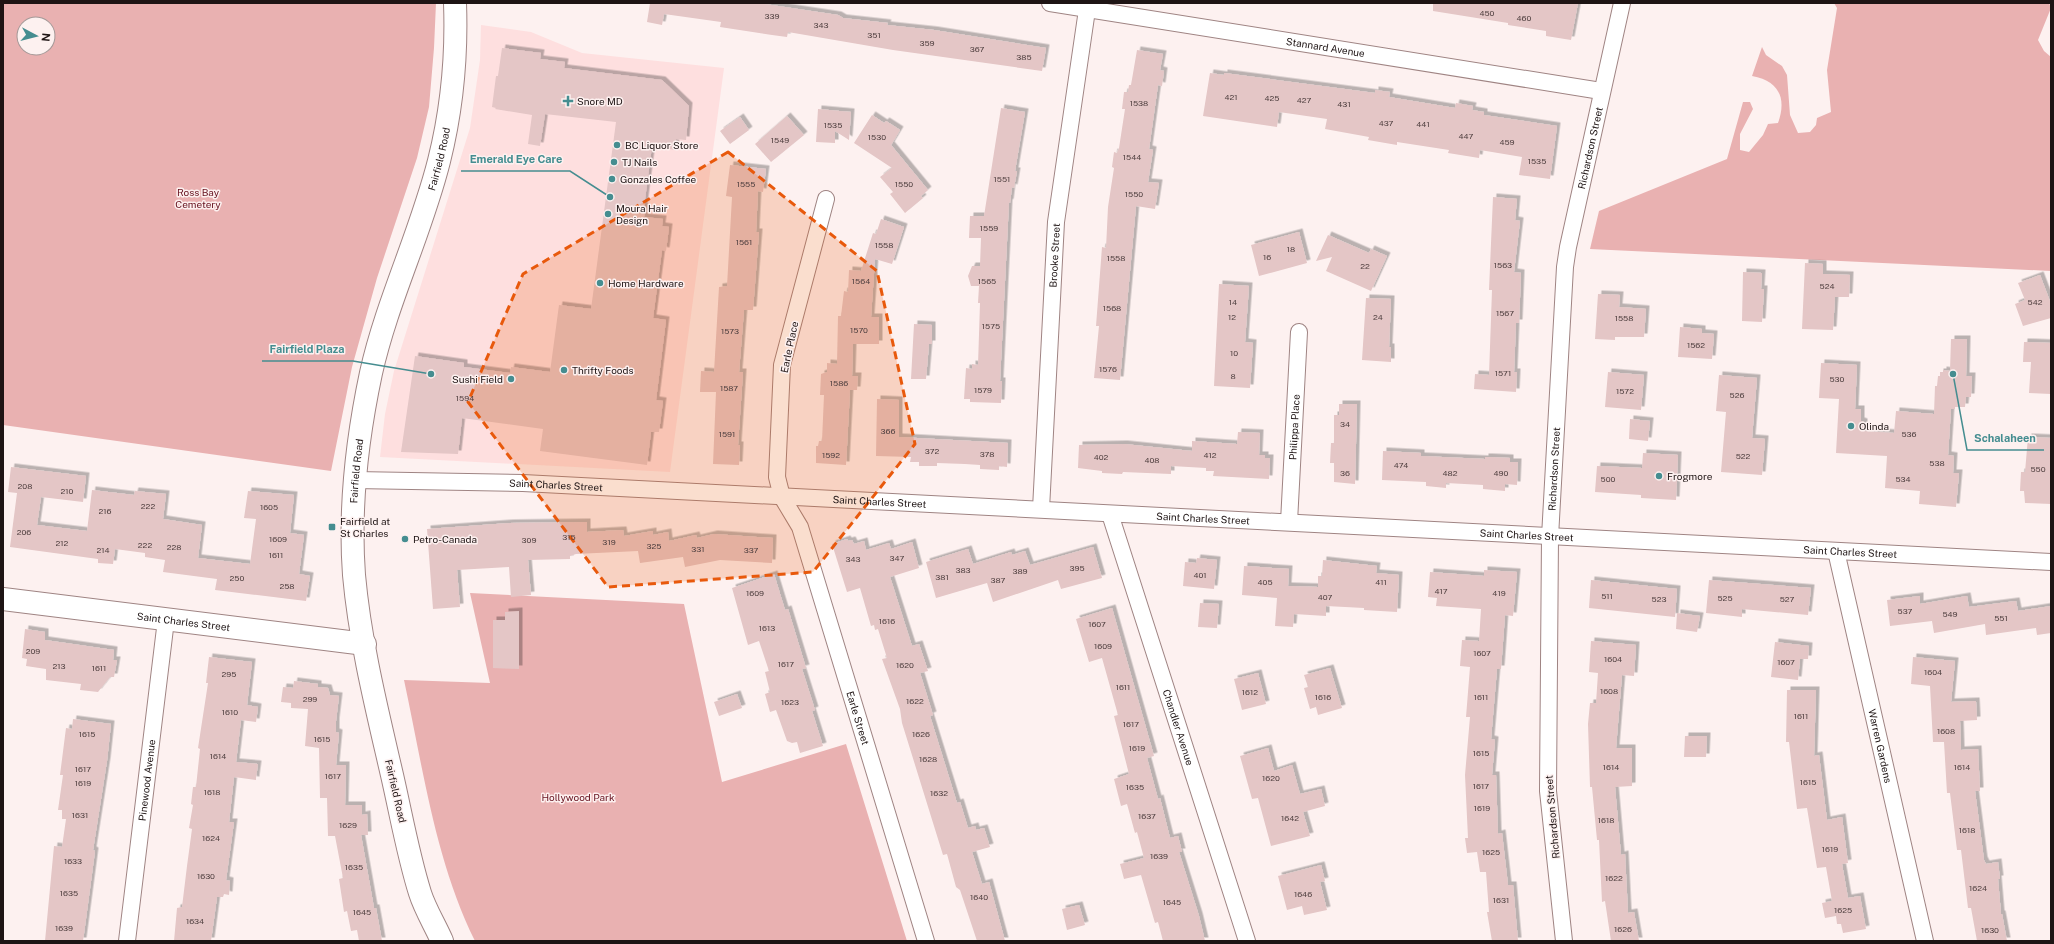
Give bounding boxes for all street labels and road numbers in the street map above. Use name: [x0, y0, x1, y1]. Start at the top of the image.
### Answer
street label: Stannard Avenue: [1285, 35, 1366, 59]
street label: Richardson Street: [1575, 106, 1605, 190]
street label: Fairfield Road: [425, 126, 452, 192]
street label: Brooke Street: [1047, 223, 1062, 288]
street label: Earle Place: [778, 320, 800, 374]
street label: Philippa Place: [1286, 394, 1302, 460]
street label: Richardson Street: [1545, 427, 1562, 511]
street label: Fairfield Road: [347, 438, 365, 504]
street label: Saint Charles Street: [509, 477, 603, 493]
street label: Saint Charles Street: [832, 493, 927, 510]
street label: Saint Charles Street: [1156, 510, 1250, 527]
street label: Saint Charles Street: [1479, 526, 1574, 543]
street label: Saint Charles Street: [1803, 543, 1897, 560]
street label: Saint Charles Street: [136, 610, 231, 633]
street label: Chandler Avenue: [1161, 688, 1196, 767]
street label: Earle Street: [844, 690, 872, 746]
street label: Warren Gardens: [1866, 708, 1895, 784]
street label: Pinewood Avenue: [136, 738, 157, 822]
street label: Fairfield Road: [383, 758, 409, 824]
street label: Richardson Street: [1542, 775, 1562, 859]

